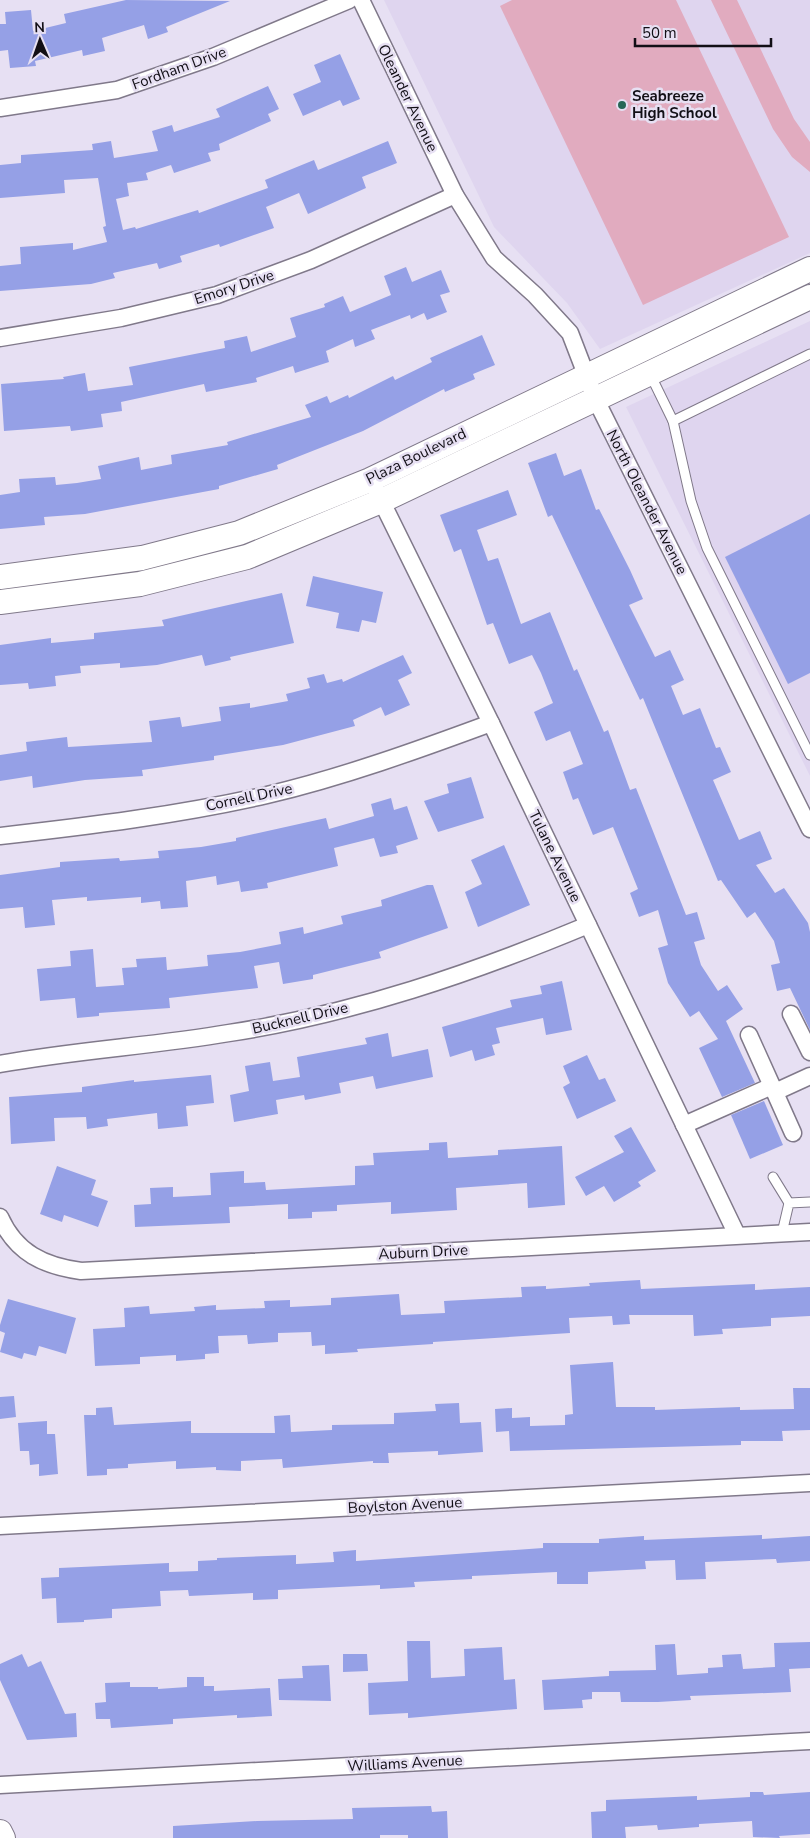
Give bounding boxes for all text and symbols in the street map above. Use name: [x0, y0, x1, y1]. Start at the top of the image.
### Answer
north arrow: [15, 15, 65, 65]
scale bar: [635, 15, 771, 47]
text: N: [34, 18, 45, 37]
text: 50 m: [642, 23, 677, 43]
street label: Oleander Avenue: [373, 41, 443, 155]
street label: Fordham Drive: [129, 42, 229, 94]
place label: Seabreeze High School: [632, 86, 717, 123]
marker: Seabreeze High School: [616, 99, 628, 111]
street label: Emory Drive: [191, 265, 277, 309]
street label: Plaza Boulevard: [363, 423, 469, 489]
street label: North Oleander Avenue: [602, 426, 692, 578]
street label: Cornell Drive: [204, 778, 294, 816]
street label: Tulane Avenue: [524, 807, 586, 905]
street label: Bucknell Drive: [250, 997, 350, 1039]
street label: Auburn Drive: [378, 1240, 468, 1264]
street label: Boylston Avenue: [347, 1492, 463, 1518]
street label: Williams Avenue: [347, 1750, 463, 1776]

